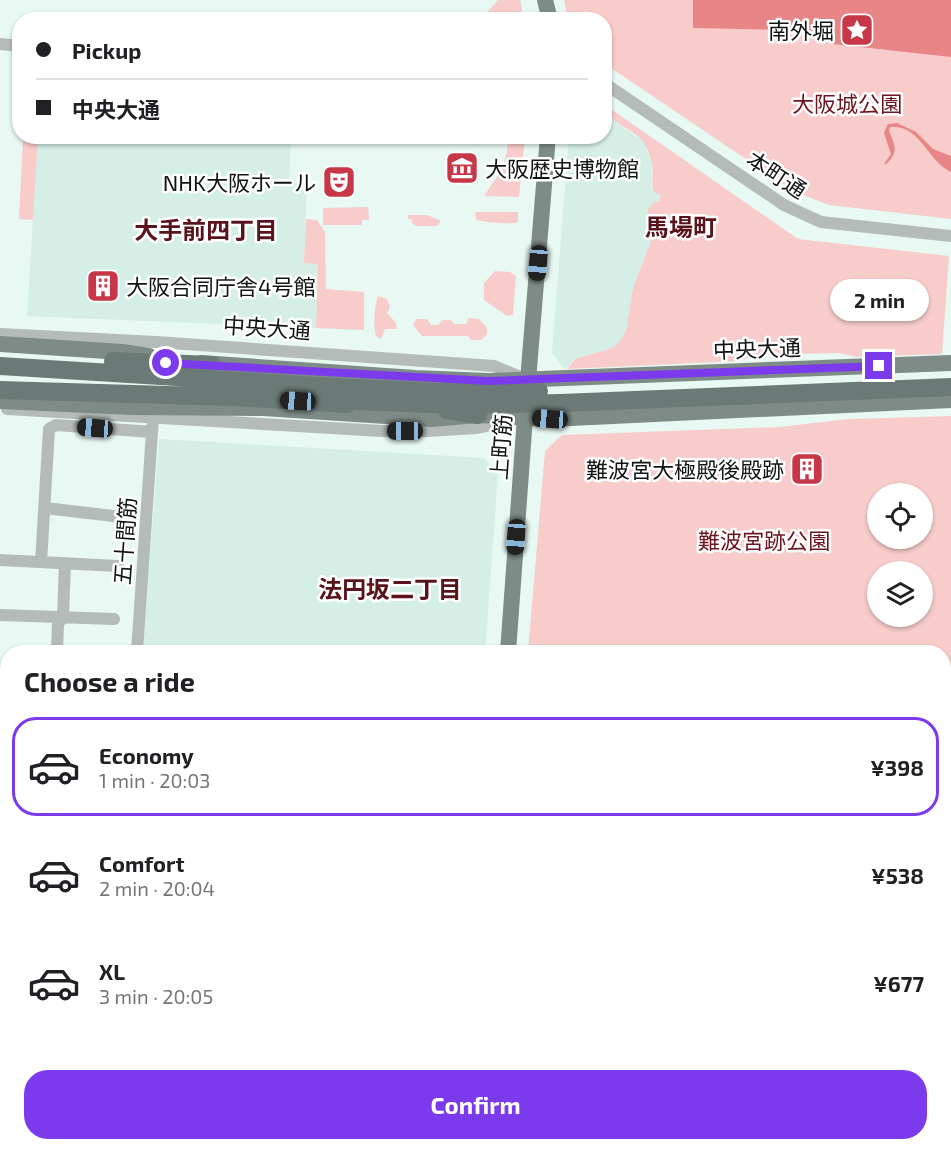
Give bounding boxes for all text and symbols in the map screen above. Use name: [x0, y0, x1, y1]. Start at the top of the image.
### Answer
place icon: 南外堀: [839, 12, 875, 48]
place label: 南外堀: [768, 17, 834, 43]
text: Pickup: [72, 37, 141, 63]
park label: 大阪城公園: [792, 90, 902, 116]
text: 中央大通: [72, 96, 160, 122]
street label: 本町通: [742, 145, 812, 203]
museum icon: 大阪歴史博物館: [444, 150, 480, 186]
place label: 大阪歴史博物館: [485, 155, 639, 181]
theatre icon: NHK大阪ホール: [321, 164, 357, 200]
place label: NHK大阪ホール: [163, 169, 316, 195]
district label: 馬場町: [645, 212, 717, 241]
district label: 大手前四丁目: [134, 215, 278, 244]
car: [527, 244, 549, 282]
building icon: 大阪合同庁舎4号館: [85, 268, 121, 304]
place label: 大阪合同庁舎4号館: [126, 273, 316, 299]
callout: 2 min: [830, 279, 928, 321]
text: 2 min: [854, 288, 905, 312]
street label: 中央大通: [222, 311, 312, 343]
street label: 中央大通: [713, 333, 801, 363]
route start: [152, 349, 179, 376]
route end: [865, 352, 892, 379]
car: [280, 391, 316, 411]
car: [531, 409, 569, 429]
street label: 上町筋: [485, 413, 515, 481]
car: [76, 418, 114, 438]
car: [387, 422, 423, 440]
building icon: 難波宮大極殿後殿跡: [789, 451, 825, 487]
place label: 難波宮大極殿後殿跡: [586, 456, 784, 482]
map controls: [867, 483, 933, 627]
button: locate: [867, 483, 933, 549]
street label: 五十間筋: [108, 496, 140, 586]
car: [506, 518, 526, 556]
park label: 難波宮跡公園: [698, 527, 830, 553]
button: layers: [867, 561, 933, 627]
district label: 法円坂二丁目: [318, 574, 462, 603]
text: Choose a ride: [24, 665, 195, 697]
icon: car: [27, 740, 81, 794]
text: Economy: [99, 742, 194, 768]
text: ¥398: [870, 754, 924, 780]
text: 1 min · 20:03: [99, 768, 210, 792]
icon: car: [27, 848, 81, 902]
text: Comfort: [99, 850, 184, 876]
text: ¥538: [871, 862, 924, 888]
text: 2 min · 20:04: [99, 876, 215, 900]
icon: car: [27, 956, 81, 1010]
text: XL: [99, 958, 125, 984]
text: ¥677: [873, 970, 924, 996]
text: 3 min · 20:05: [99, 984, 213, 1008]
button: Confirm: [24, 1070, 927, 1139]

